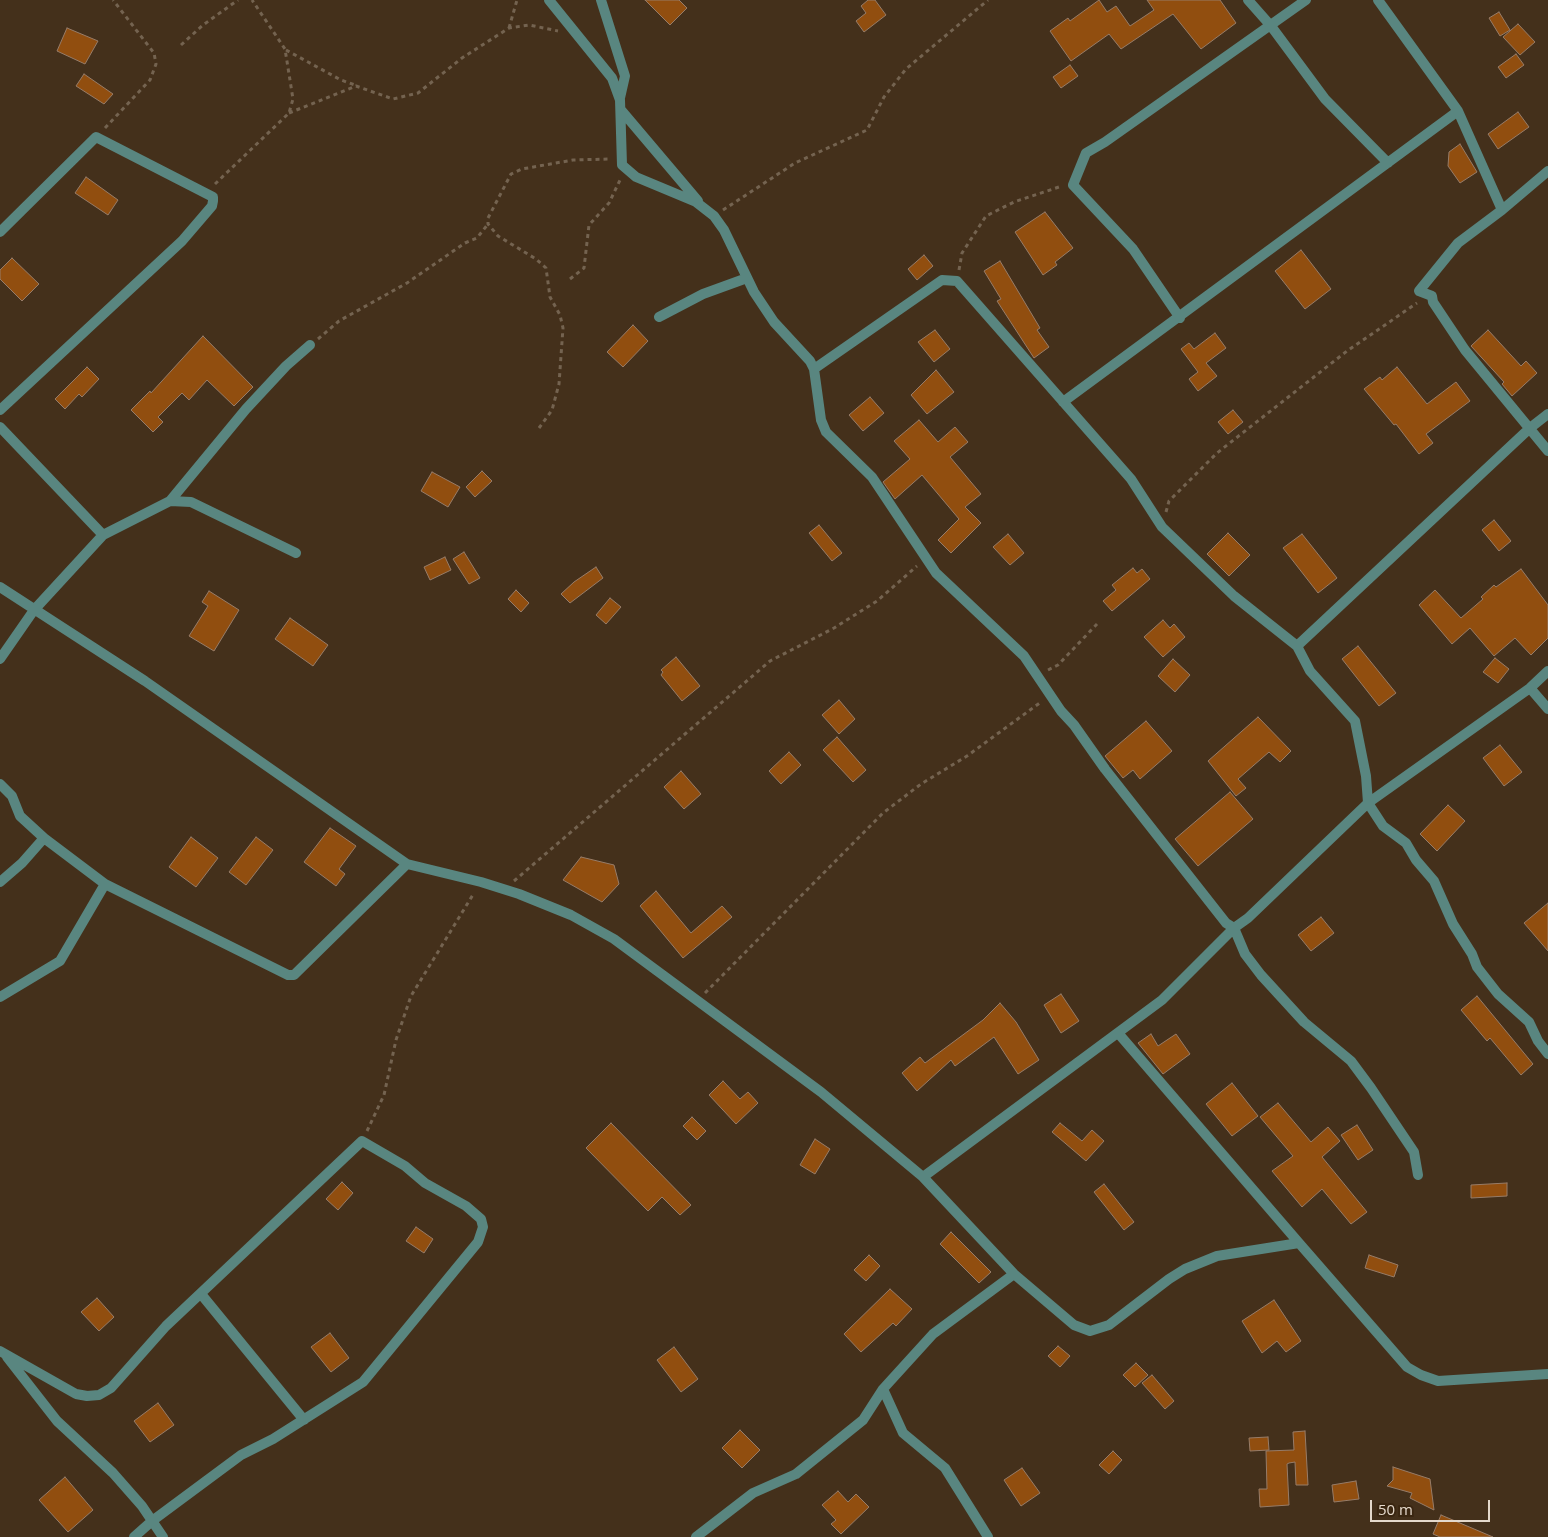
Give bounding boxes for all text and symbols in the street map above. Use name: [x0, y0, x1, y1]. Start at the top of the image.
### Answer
scale bar: [1373, 1490, 1493, 1522]
text: 50 m: [1378, 1499, 1413, 1519]

